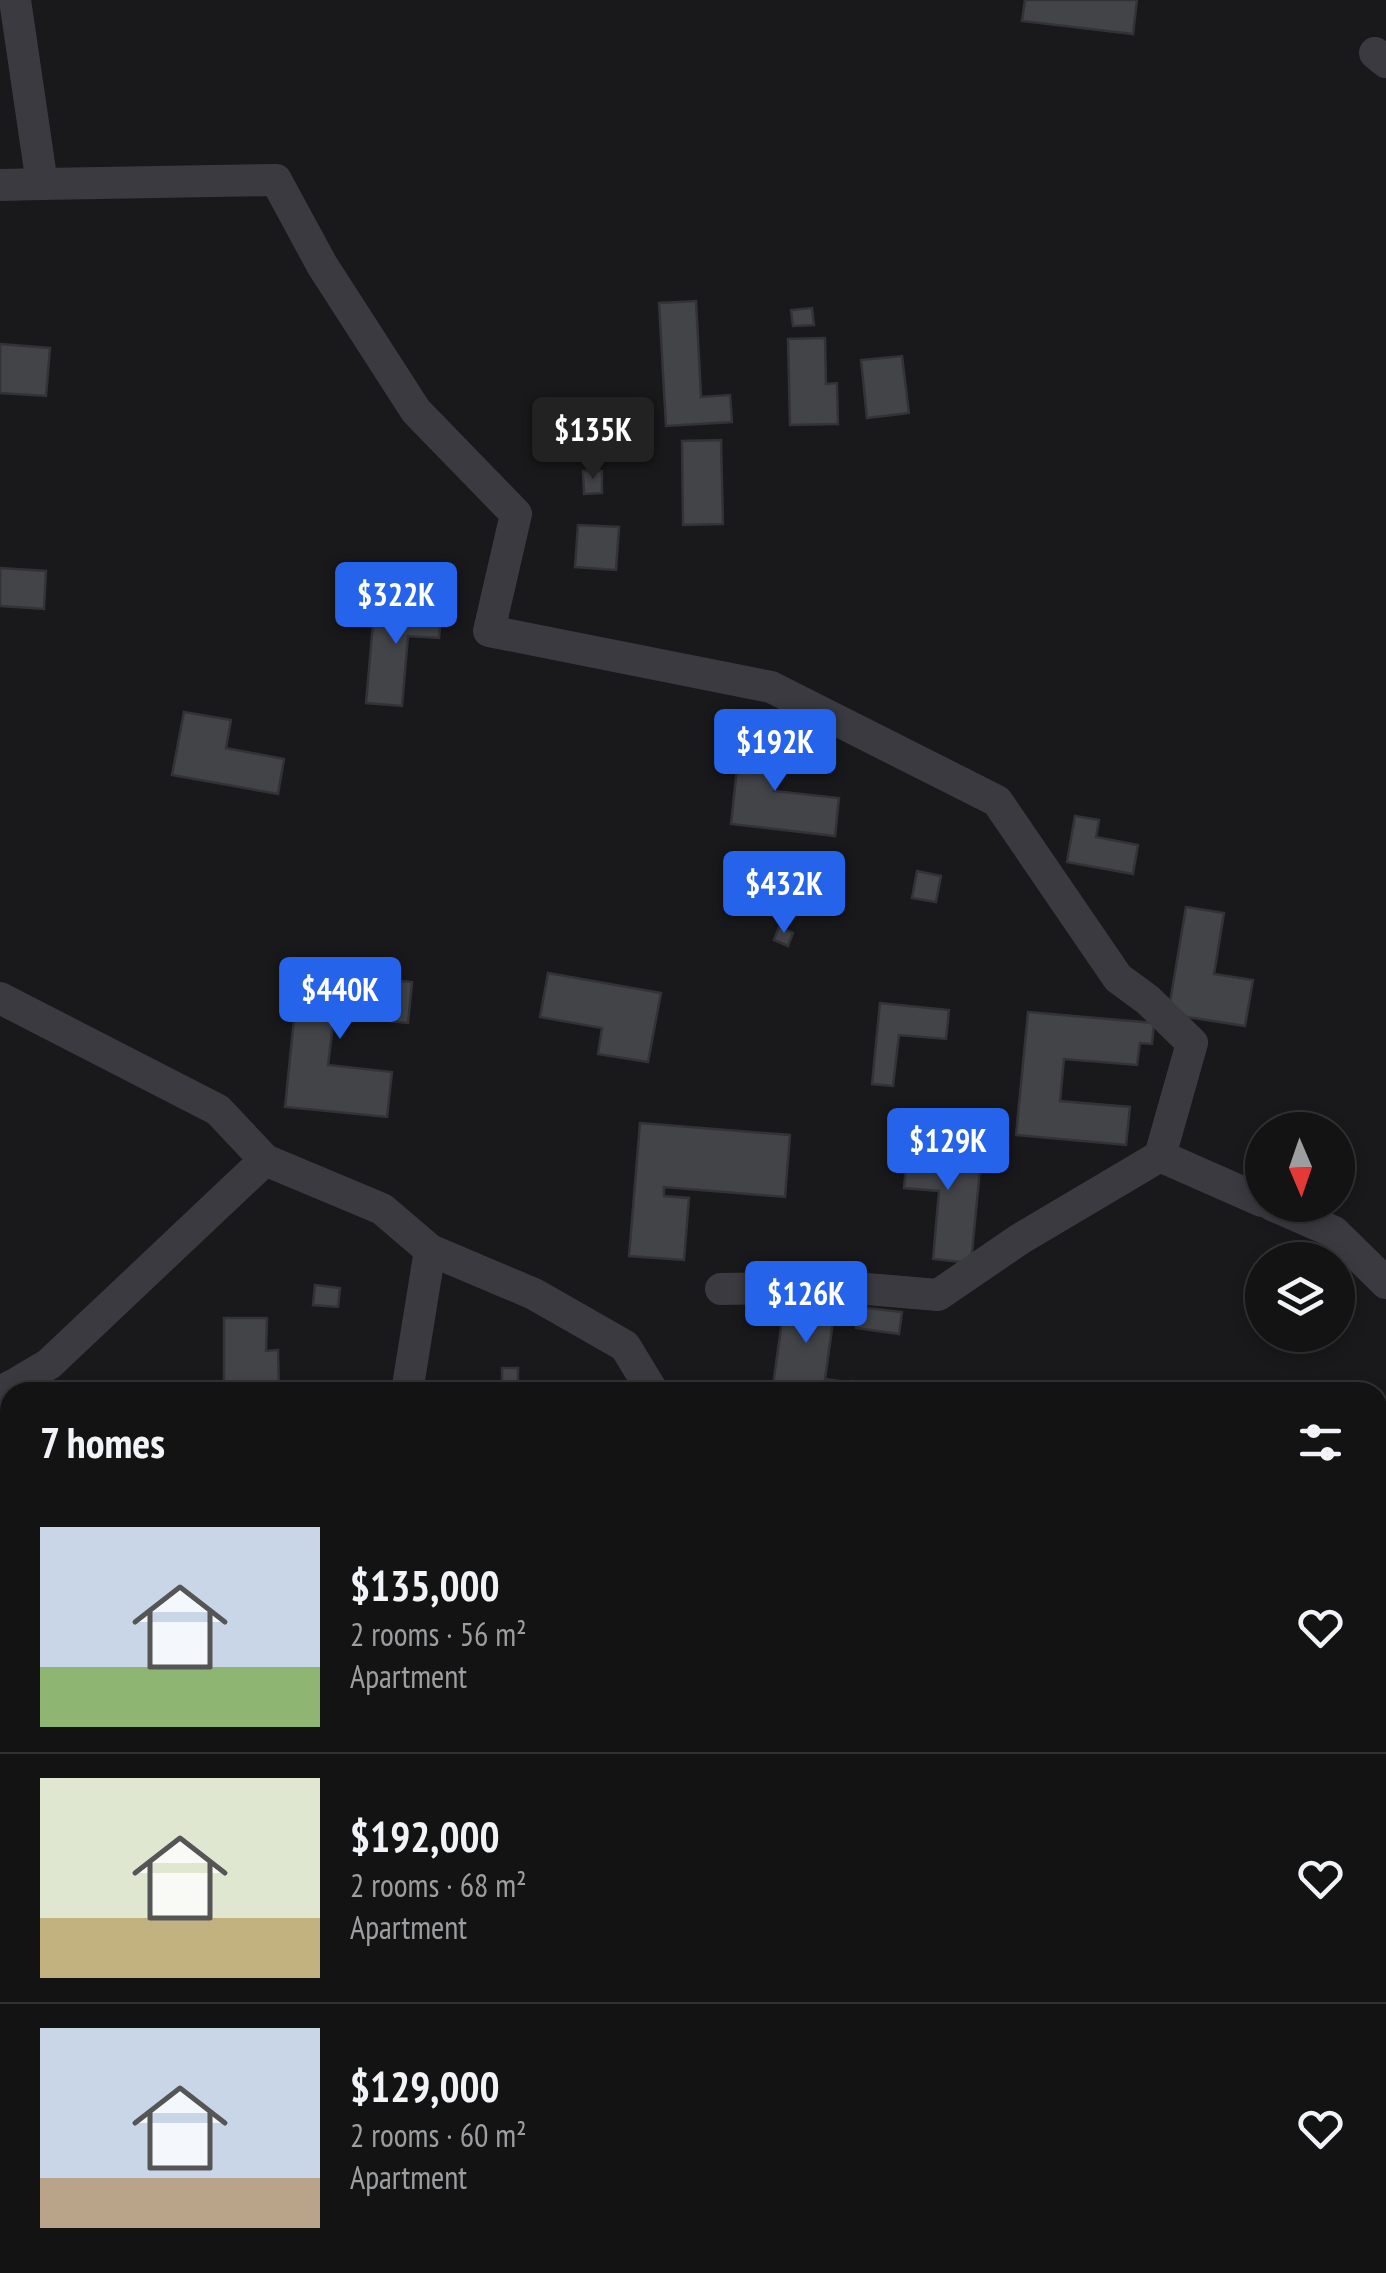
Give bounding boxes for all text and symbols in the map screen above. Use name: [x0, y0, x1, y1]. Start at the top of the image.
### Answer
pin: $135K: [523, 397, 663, 482]
text: $135K: [554, 408, 632, 450]
pin: $322K: [326, 562, 466, 647]
text: $322K: [357, 573, 435, 615]
pin: $192K: [705, 709, 845, 794]
text: $192K: [736, 720, 814, 762]
pin: $432K: [714, 851, 854, 936]
text: $432K: [745, 862, 823, 904]
pin: $440K: [270, 957, 410, 1042]
text: $440K: [301, 968, 379, 1010]
pin: $129K: [878, 1108, 1018, 1193]
north arrow: [1245, 1112, 1355, 1222]
map controls: [1245, 1112, 1355, 1352]
text: $129K: [909, 1119, 987, 1161]
button: layers: [1245, 1242, 1355, 1352]
pin: $126K: [736, 1261, 876, 1346]
text: $126K: [767, 1272, 845, 1314]
text: 7 homes: [40, 1415, 165, 1470]
icon: filters: [1293, 1415, 1348, 1470]
text: $135,000: [350, 1558, 500, 1613]
icon: home: [120, 1567, 240, 1687]
icon: heart: [1293, 1600, 1348, 1655]
text: 2 rooms · 56 m²: [350, 1613, 527, 1655]
text: Apartment: [350, 1655, 467, 1697]
text: $192,000: [350, 1809, 500, 1864]
icon: home: [120, 1818, 240, 1938]
icon: heart: [1293, 1851, 1348, 1906]
text: 2 rooms · 68 m²: [350, 1864, 527, 1906]
text: Apartment: [350, 1906, 467, 1948]
text: $129,000: [350, 2059, 500, 2114]
icon: home: [120, 2068, 240, 2188]
icon: heart: [1293, 2101, 1348, 2156]
text: 2 rooms · 60 m²: [350, 2114, 527, 2156]
text: Apartment: [350, 2156, 467, 2198]

